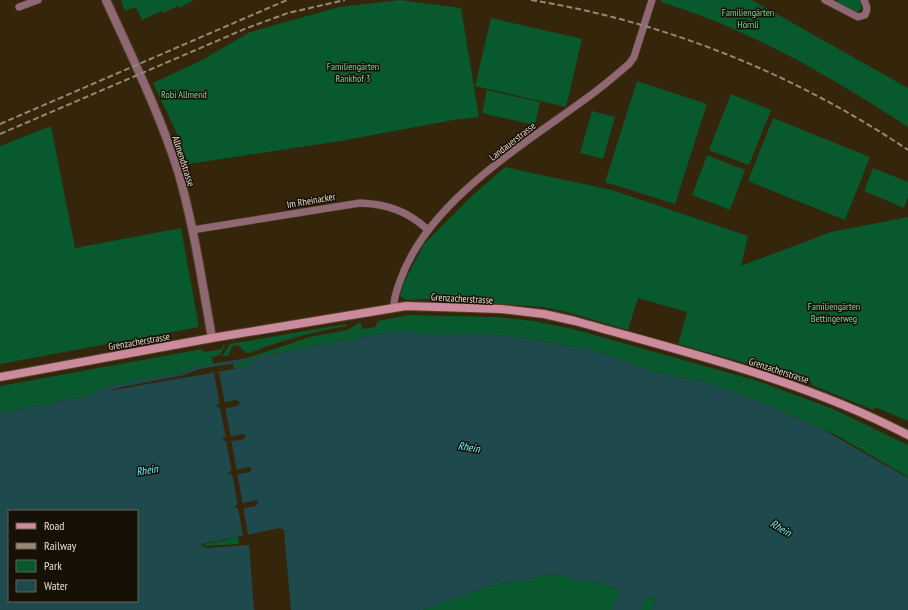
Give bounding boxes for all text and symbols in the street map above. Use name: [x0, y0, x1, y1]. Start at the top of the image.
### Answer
park label: Familiengärten Hörnli: [722, 6, 774, 31]
park label: Familiengärten Rankhof 3: [327, 60, 379, 85]
park label: Robi Allmend: [161, 88, 207, 101]
street label: Landauerstrasse: [486, 119, 538, 164]
street label: Allmendstrasse: [169, 134, 198, 188]
street label: Im Rheinacker: [286, 190, 337, 211]
street label: Grenzacherstrasse: [430, 290, 493, 307]
park label: Familiengärten Bettingerweg: [808, 300, 860, 325]
street label: Grenzacherstrasse: [107, 330, 171, 353]
street label: Grenzacherstrasse: [747, 355, 811, 386]
water label: Rhein: [457, 438, 482, 456]
water label: Rhein: [135, 461, 160, 479]
legend: [8, 510, 138, 602]
water label: Rhein: [768, 516, 795, 540]
text: Road: [44, 518, 64, 533]
text: Railway: [44, 538, 77, 553]
text: Park: [44, 558, 62, 573]
text: Water: [44, 578, 69, 593]

